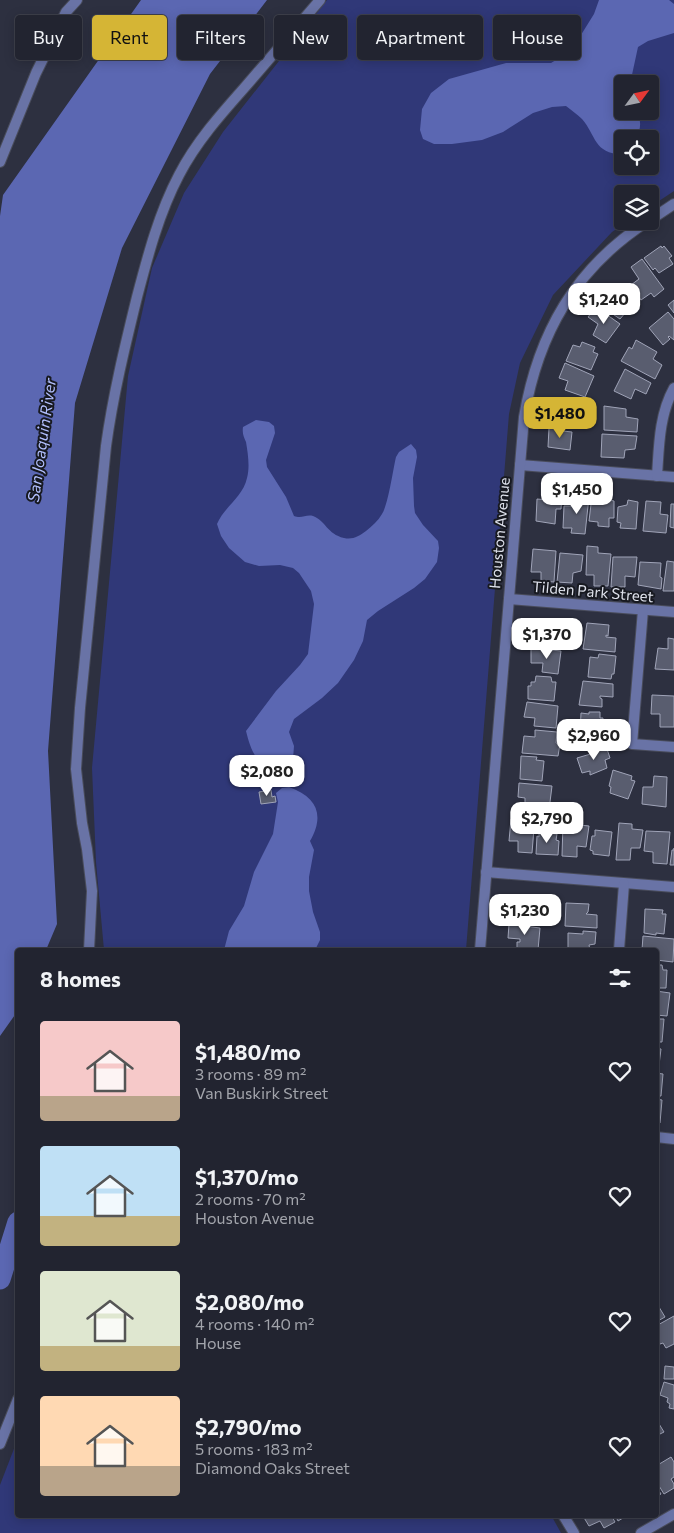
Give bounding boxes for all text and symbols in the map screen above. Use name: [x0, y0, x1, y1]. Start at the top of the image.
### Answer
chip: Buy: [15, 15, 82, 60]
chip: Rent: [92, 15, 167, 60]
chip: Filters: [177, 15, 264, 60]
chip: New: [274, 15, 347, 60]
chip: Apartment: [357, 15, 483, 60]
chip: House: [493, 15, 581, 60]
north arrow: [614, 75, 659, 120]
map controls: [614, 75, 659, 230]
button: locate: [614, 130, 659, 175]
button: layers: [614, 185, 659, 230]
pin: $1,240: [563, 282, 645, 325]
text: $1,240: [579, 289, 629, 308]
water label: San Joaquin River: [23, 376, 59, 503]
pin: $1,480: [519, 396, 601, 439]
text: $1,480: [535, 403, 585, 422]
pin: $1,450: [536, 472, 618, 515]
street label: Houston Avenue: [485, 476, 513, 589]
text: $1,450: [552, 479, 602, 498]
street label: Tilden Park Street: [531, 577, 655, 605]
pin: $1,370: [506, 618, 588, 660]
text: $1,370: [523, 624, 571, 643]
pin: $2,960: [553, 718, 635, 761]
text: $2,960: [568, 725, 620, 744]
pin: $2,080: [226, 754, 308, 797]
text: $2,080: [240, 761, 294, 780]
pin: $2,790: [506, 802, 588, 844]
text: $2,790: [521, 808, 573, 827]
pin: $1,230: [484, 894, 566, 936]
text: $1,230: [500, 900, 550, 919]
icon: filters: [606, 964, 634, 992]
text: 8 homes: [40, 966, 121, 991]
text: $1,480/mo: [195, 1039, 301, 1064]
icon: home: [80, 1041, 140, 1101]
icon: heart: [606, 1057, 634, 1085]
text: 3 rooms · 89 m²: [195, 1064, 306, 1083]
text: Van Buskirk Street: [195, 1083, 328, 1102]
text: $1,370/mo: [195, 1164, 299, 1189]
icon: home: [80, 1166, 140, 1226]
icon: heart: [606, 1182, 634, 1210]
text: 2 rooms · 70 m²: [195, 1189, 306, 1208]
text: Houston Avenue: [195, 1208, 314, 1227]
text: $2,080/mo: [195, 1289, 304, 1314]
icon: home: [80, 1291, 140, 1351]
icon: heart: [606, 1307, 634, 1335]
text: 4 rooms · 140 m²: [195, 1314, 314, 1333]
text: House: [195, 1333, 241, 1352]
text: $2,790/mo: [195, 1414, 302, 1439]
icon: home: [80, 1416, 140, 1476]
icon: heart: [606, 1432, 634, 1460]
text: 5 rooms · 183 m²: [195, 1439, 313, 1458]
text: Diamond Oaks Street: [195, 1458, 350, 1477]

